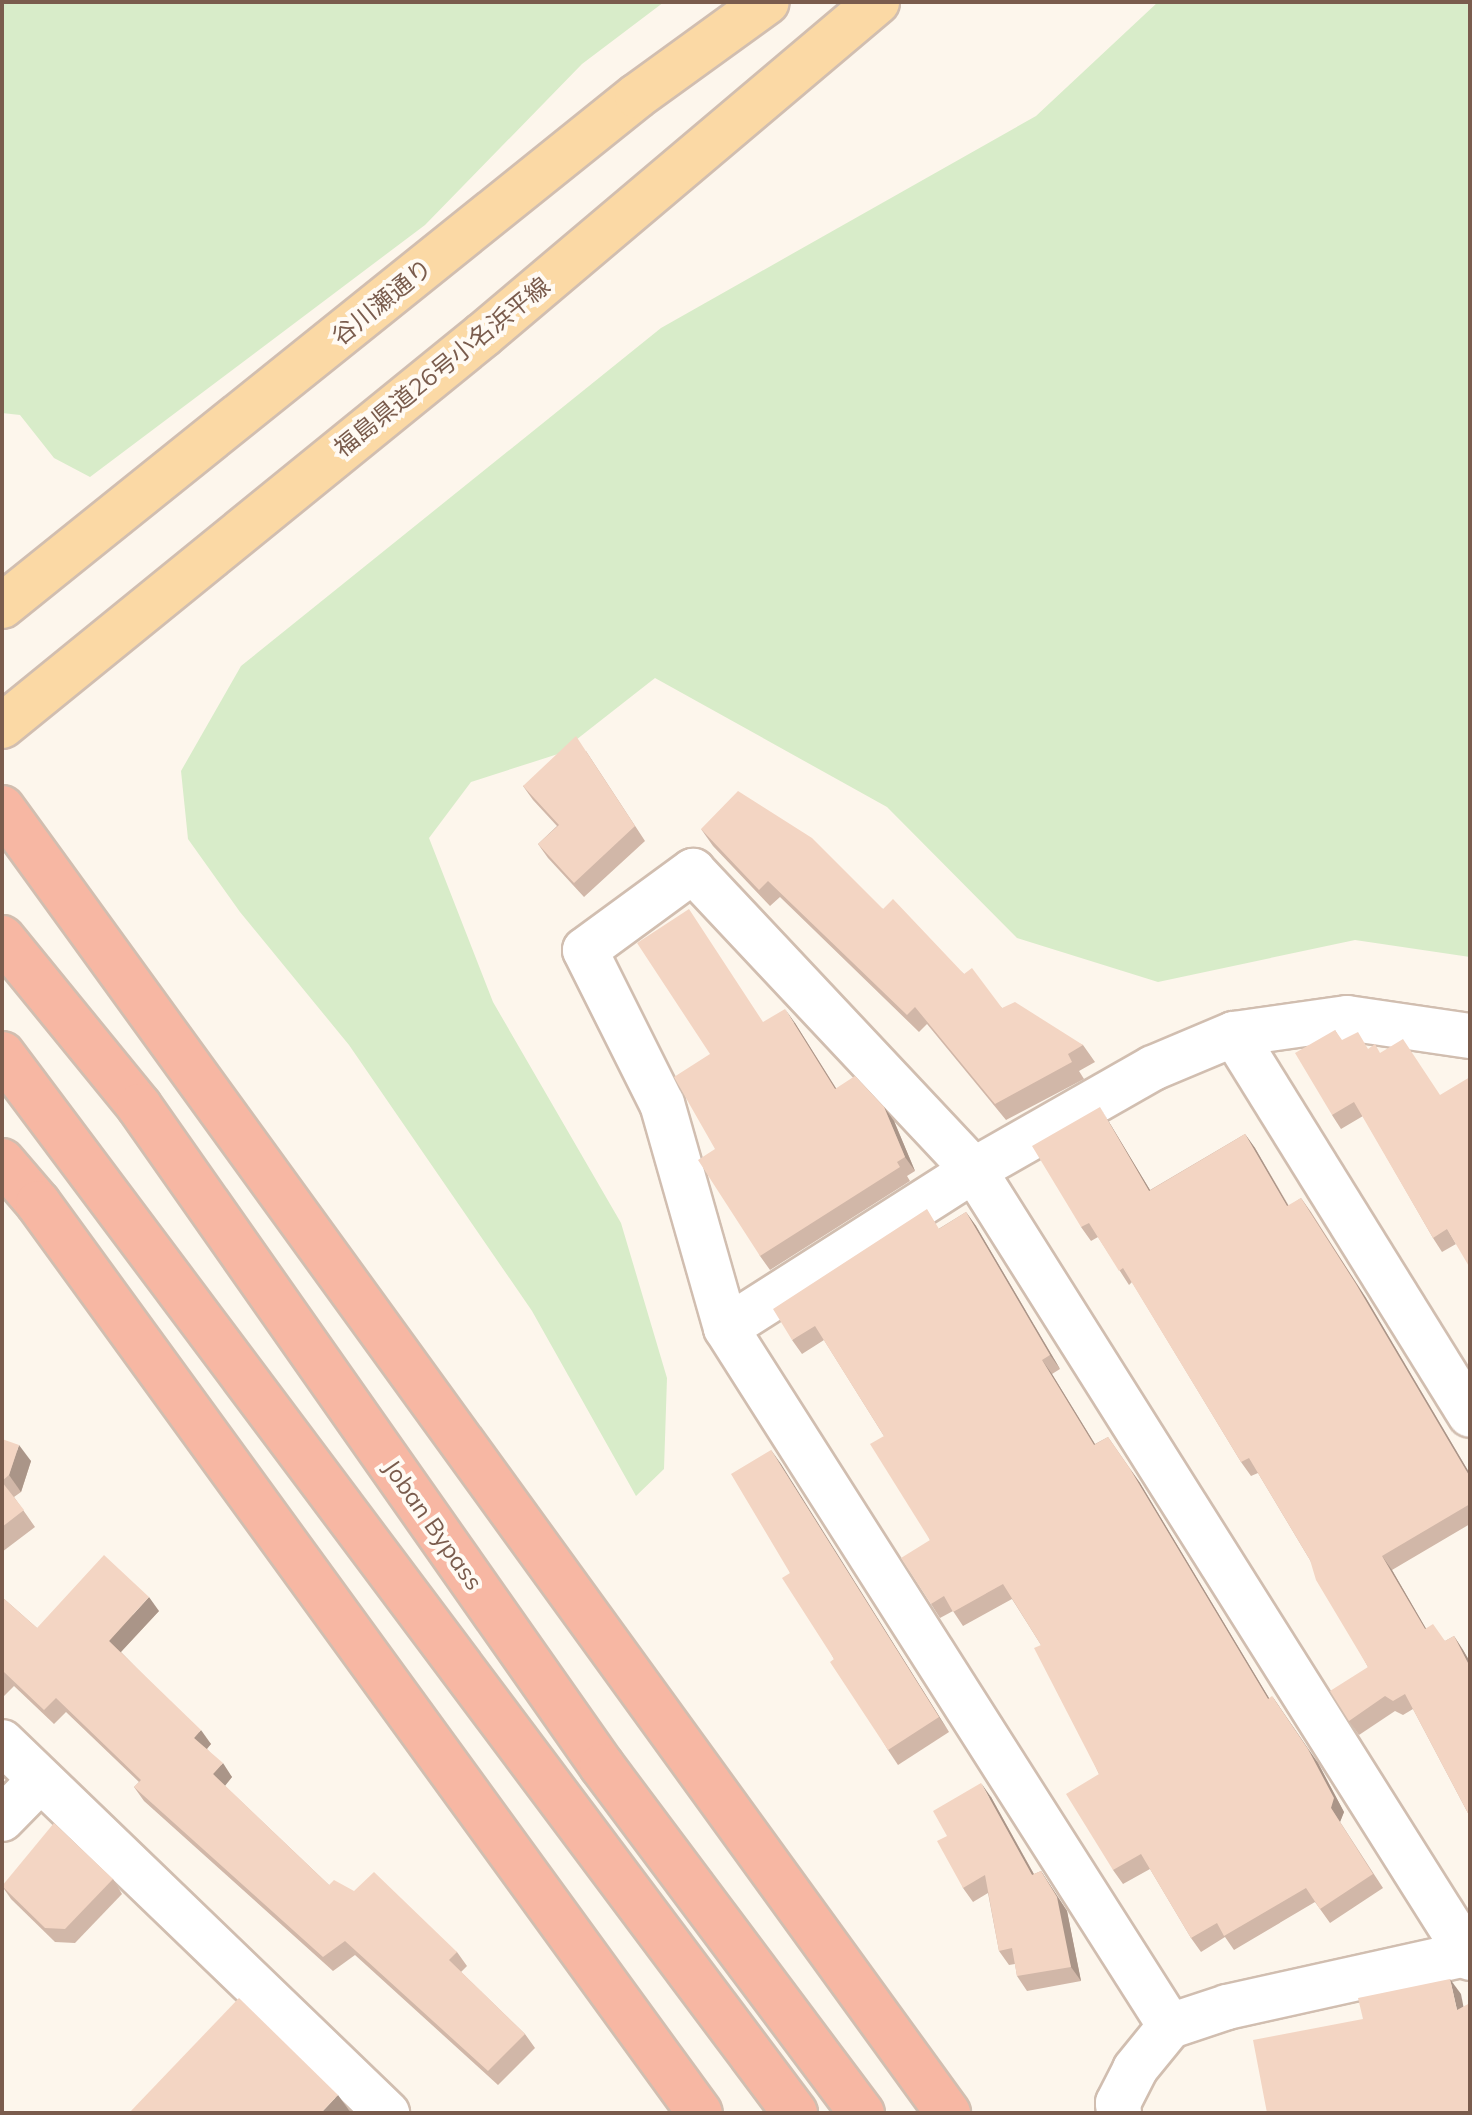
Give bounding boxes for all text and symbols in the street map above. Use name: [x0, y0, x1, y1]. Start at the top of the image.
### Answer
street label: 谷川瀬通り: [326, 253, 438, 351]
street label: 福島県道26号小名浜平線: [328, 271, 556, 463]
street label: Joban Bypass: [377, 1454, 489, 1596]

